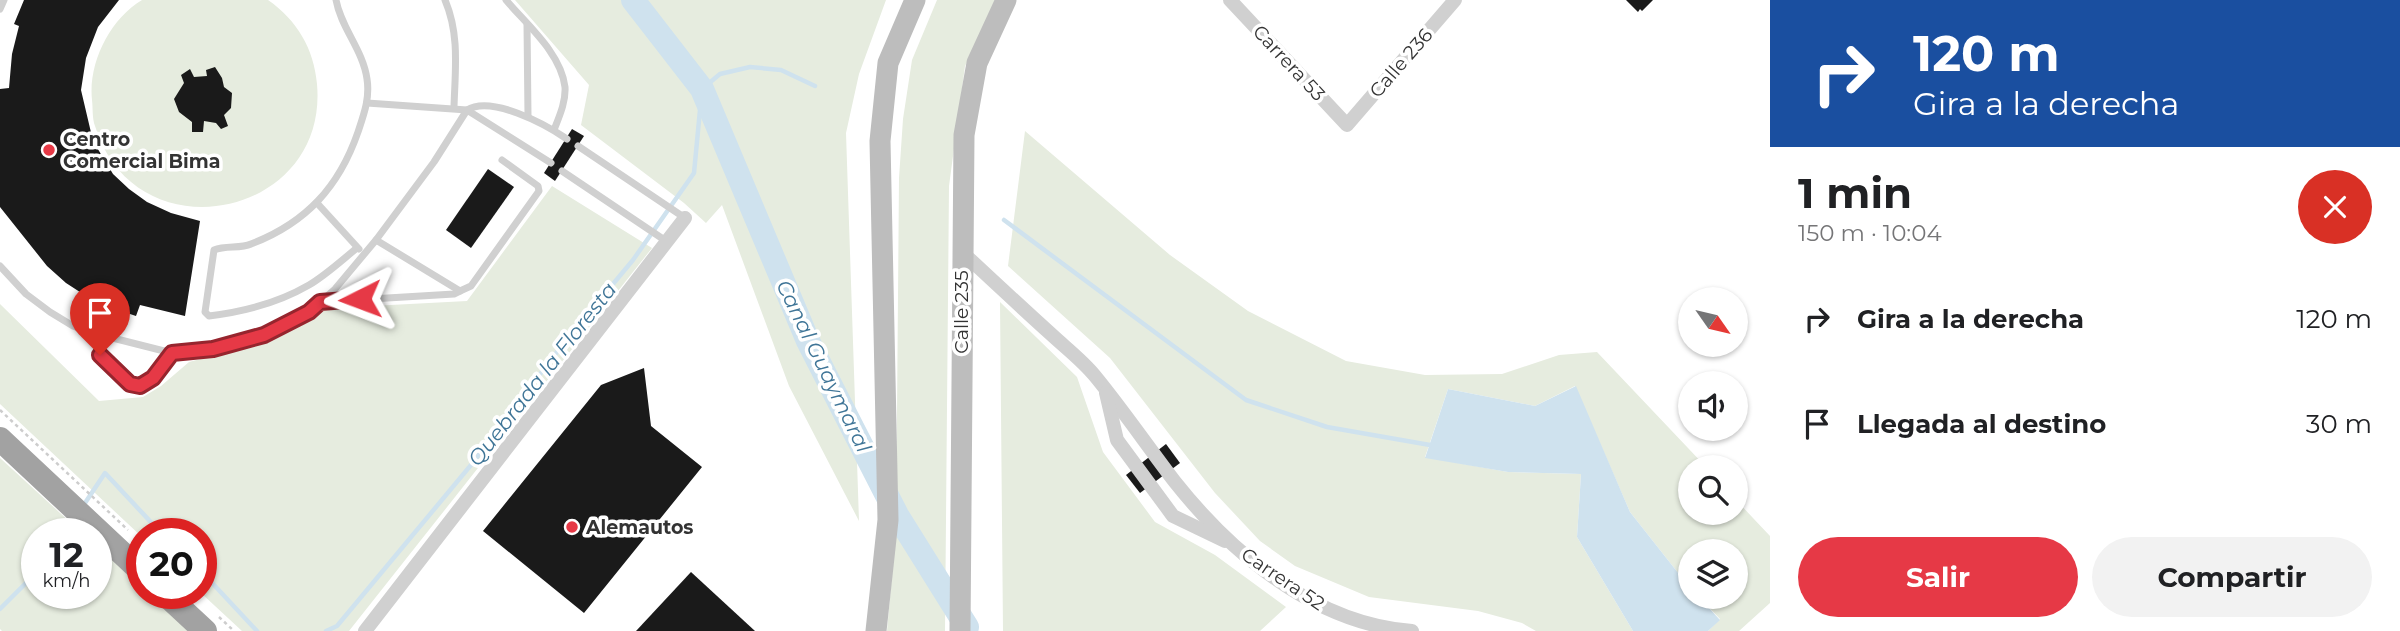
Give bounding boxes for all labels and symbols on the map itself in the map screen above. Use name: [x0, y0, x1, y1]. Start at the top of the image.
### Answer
street label: Carrera 53: [1248, 20, 1330, 106]
street label: Calle 236: [1365, 24, 1437, 102]
place label: Centro Comercial Bima: [63, 128, 220, 173]
marker: Centro Comercial Bima: [41, 142, 57, 158]
position arrow: [323, 262, 397, 336]
street label: Calle 235: [950, 270, 973, 354]
water label: Canal Guaymaral: [771, 276, 877, 457]
water label: Quebrada la Floresta: [463, 277, 621, 471]
pin: [70, 283, 130, 355]
north arrow: [1678, 287, 1748, 357]
place label: Alemautos: [585, 516, 693, 539]
speed limit sign: 20: [126, 518, 217, 609]
marker: Alemautos: [564, 519, 580, 535]
street label: Carrera 52: [1237, 543, 1329, 615]

